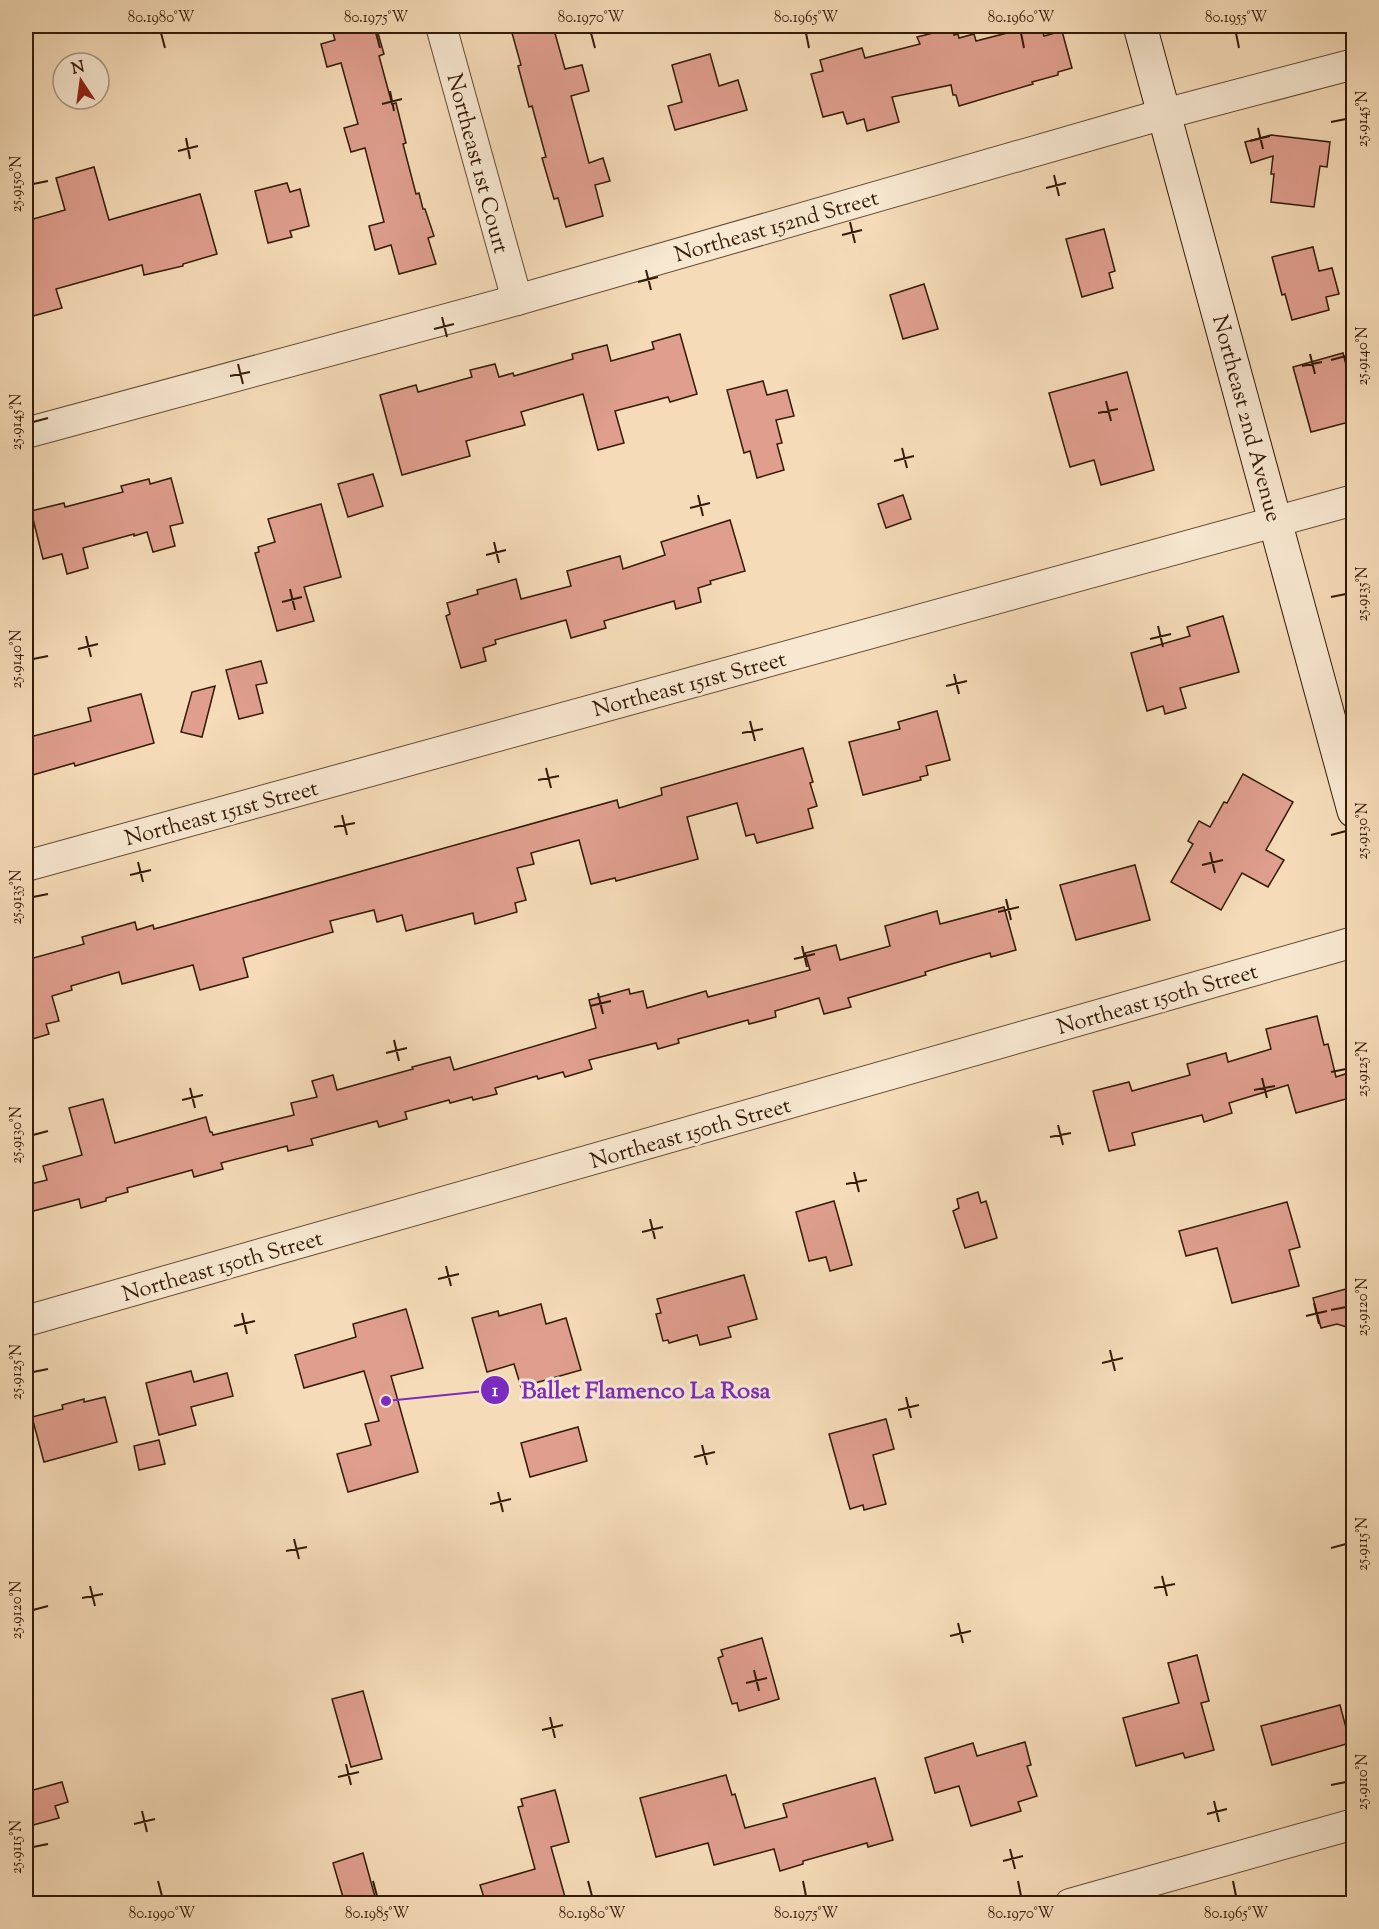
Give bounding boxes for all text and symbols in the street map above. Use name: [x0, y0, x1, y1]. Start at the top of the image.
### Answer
text: 80.1980°W: [128, 8, 195, 29]
text: 80.1975°W: [344, 8, 408, 29]
text: 80.1970°W: [558, 8, 625, 29]
text: 80.1965°W: [774, 8, 838, 29]
text: 80.1960°W: [988, 8, 1055, 29]
text: 80.1955°W: [1205, 8, 1267, 29]
north arrow: [51, 51, 111, 111]
text: N: [69, 56, 87, 81]
street label: Northeast 1st Court: [437, 70, 516, 258]
text: 25.9145°N: [1353, 91, 1374, 147]
text: 25.9150°N: [7, 156, 28, 212]
street label: Northeast 152nd Street: [671, 183, 883, 272]
street label: Northeast 2nd Avenue: [1202, 312, 1288, 526]
text: 25.9140°N: [1353, 327, 1374, 385]
text: 25.9145°N: [7, 394, 28, 450]
text: 25.9135°N: [1353, 566, 1374, 622]
text: 25.9140°N: [7, 630, 28, 688]
street label: Northeast 151st Street: [589, 645, 791, 727]
street label: Northeast 151st Street: [121, 774, 323, 856]
text: 25.9130°N: [1353, 802, 1374, 860]
text: 25.9135°N: [7, 869, 28, 925]
street label: Northeast 150th Street: [1054, 957, 1262, 1045]
text: 25.9125°N: [1353, 1041, 1374, 1097]
street label: Northeast 150th Street: [587, 1091, 795, 1179]
text: 25.9130°N: [7, 1106, 28, 1164]
street label: Northeast 150th Street: [119, 1224, 327, 1312]
text: 25.9120°N: [1353, 1278, 1374, 1336]
text: 25.9125°N: [7, 1344, 28, 1400]
callout: Ballet Flamenco La Rosa: [480, 1369, 783, 1411]
text: Ballet Flamenco La Rosa: [521, 1375, 772, 1409]
text: 1: [492, 1379, 499, 1405]
text: 25.9115°N: [1353, 1517, 1374, 1571]
text: 25.9120°N: [7, 1581, 28, 1639]
text: 25.9110°N: [1353, 1754, 1374, 1810]
text: 25.9115°N: [7, 1820, 28, 1874]
text: 80.1990°W: [129, 1904, 196, 1925]
text: 80.1985°W: [345, 1904, 409, 1925]
text: 80.1980°W: [559, 1904, 626, 1925]
text: 80.1975°W: [774, 1904, 838, 1925]
text: 80.1970°W: [988, 1904, 1055, 1925]
text: 80.1965°W: [1204, 1904, 1268, 1925]

